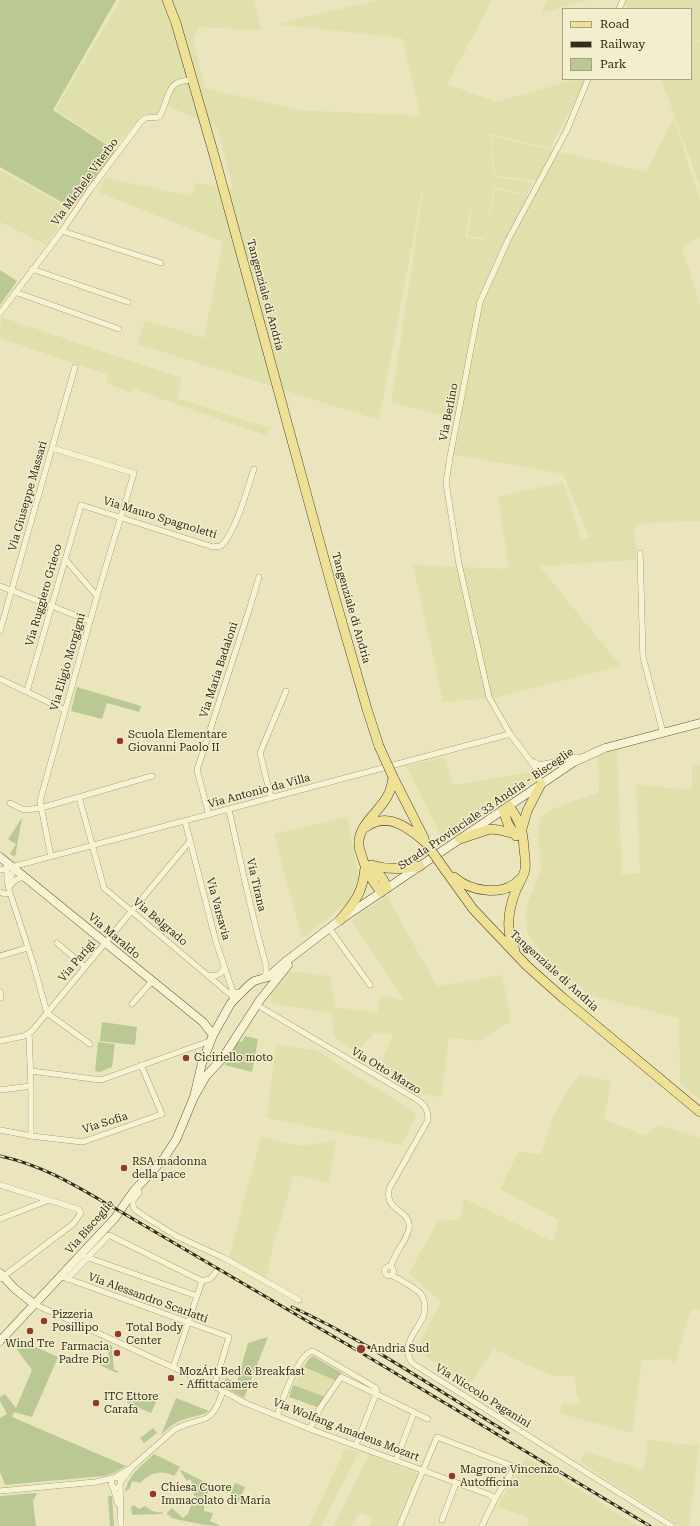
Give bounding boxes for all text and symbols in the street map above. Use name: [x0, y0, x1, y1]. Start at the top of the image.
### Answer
legend: [562, 8, 692, 80]
text: Road: [600, 17, 629, 31]
text: Railway: [600, 37, 645, 51]
text: Park: [600, 57, 626, 71]
street label: Via Michele Viterbo: [49, 136, 121, 228]
street label: Tangenziale di Andria: [244, 238, 286, 352]
street label: Via Berlino: [437, 382, 461, 442]
street label: Via Giuseppe Massari: [6, 439, 50, 553]
street label: Via Mauro Spagnoletti: [102, 494, 218, 542]
street label: Via Ruggiero Grieco: [23, 542, 65, 648]
street label: Tangenziale di Andria: [329, 551, 373, 665]
street label: Via Eligio Morgigni: [48, 611, 88, 713]
street label: Via Maria Badaloni: [197, 620, 241, 720]
place label: Scuola Elementare Giovanni Paolo II: [128, 728, 227, 754]
marker: Scuola Elementare Giovanni Paolo II: [115, 736, 125, 746]
street label: Strada Provinciale 33 Andria - Bisceglie: [396, 745, 576, 873]
street label: Via Antonio da Villa: [206, 771, 312, 811]
street label: Via Tirana: [243, 857, 269, 913]
street label: Via Varsavia: [203, 876, 233, 942]
street label: Via Belgrado: [130, 895, 190, 949]
street label: Via Maraldo: [85, 910, 143, 962]
street label: Tangenziale di Andria: [507, 928, 601, 1014]
street label: Via Parigi: [56, 937, 98, 985]
street label: Via Otto Marzo: [349, 1045, 423, 1097]
place label: Ciciriello moto: [194, 1051, 273, 1065]
marker: Ciciriello moto: [181, 1053, 191, 1063]
street label: Via Sofia: [81, 1109, 129, 1137]
place label: RSA madonna della pace: [132, 1155, 207, 1181]
marker: RSA madonna della pace: [119, 1163, 129, 1173]
street label: Via Bisceglie: [63, 1197, 117, 1257]
street label: Via Alessandro Scarlatti: [86, 1270, 210, 1326]
place label: Pizzeria Posillipo: [52, 1308, 99, 1334]
marker: Pizzeria Posillipo: [39, 1316, 49, 1326]
place label: Total Body Center: [126, 1321, 183, 1347]
marker: Wind Tre: [25, 1326, 35, 1336]
marker: Total Body Center: [113, 1329, 123, 1339]
place label: Wind Tre: [5, 1337, 55, 1351]
place label: Farmacia Padre Pio: [59, 1340, 109, 1366]
place label: Andria Sud: [370, 1342, 429, 1356]
marker: Andria Sud: [355, 1343, 367, 1355]
marker: Farmacia Padre Pio: [112, 1348, 122, 1358]
street label: Via Niccolo Paganini: [433, 1361, 533, 1431]
place label: MozÁrt Bed & Breakfast - Affittacamere: [179, 1365, 305, 1391]
marker: MozÁrt Bed & Breakfast - Affittacamere: [166, 1373, 176, 1383]
place label: ITC Ettore Carafa: [104, 1390, 158, 1416]
street label: Via Wolfang Amadeus Mozart: [271, 1396, 421, 1464]
marker: ITC Ettore Carafa: [91, 1398, 101, 1408]
place label: Magrone Vincenzo Autofficina: [460, 1463, 559, 1489]
marker: Magrone Vincenzo Autofficina: [447, 1471, 457, 1481]
place label: Chiesa Cuore Immacolato di Maria: [161, 1481, 270, 1507]
marker: Chiesa Cuore Immacolato di Maria: [148, 1489, 158, 1499]

